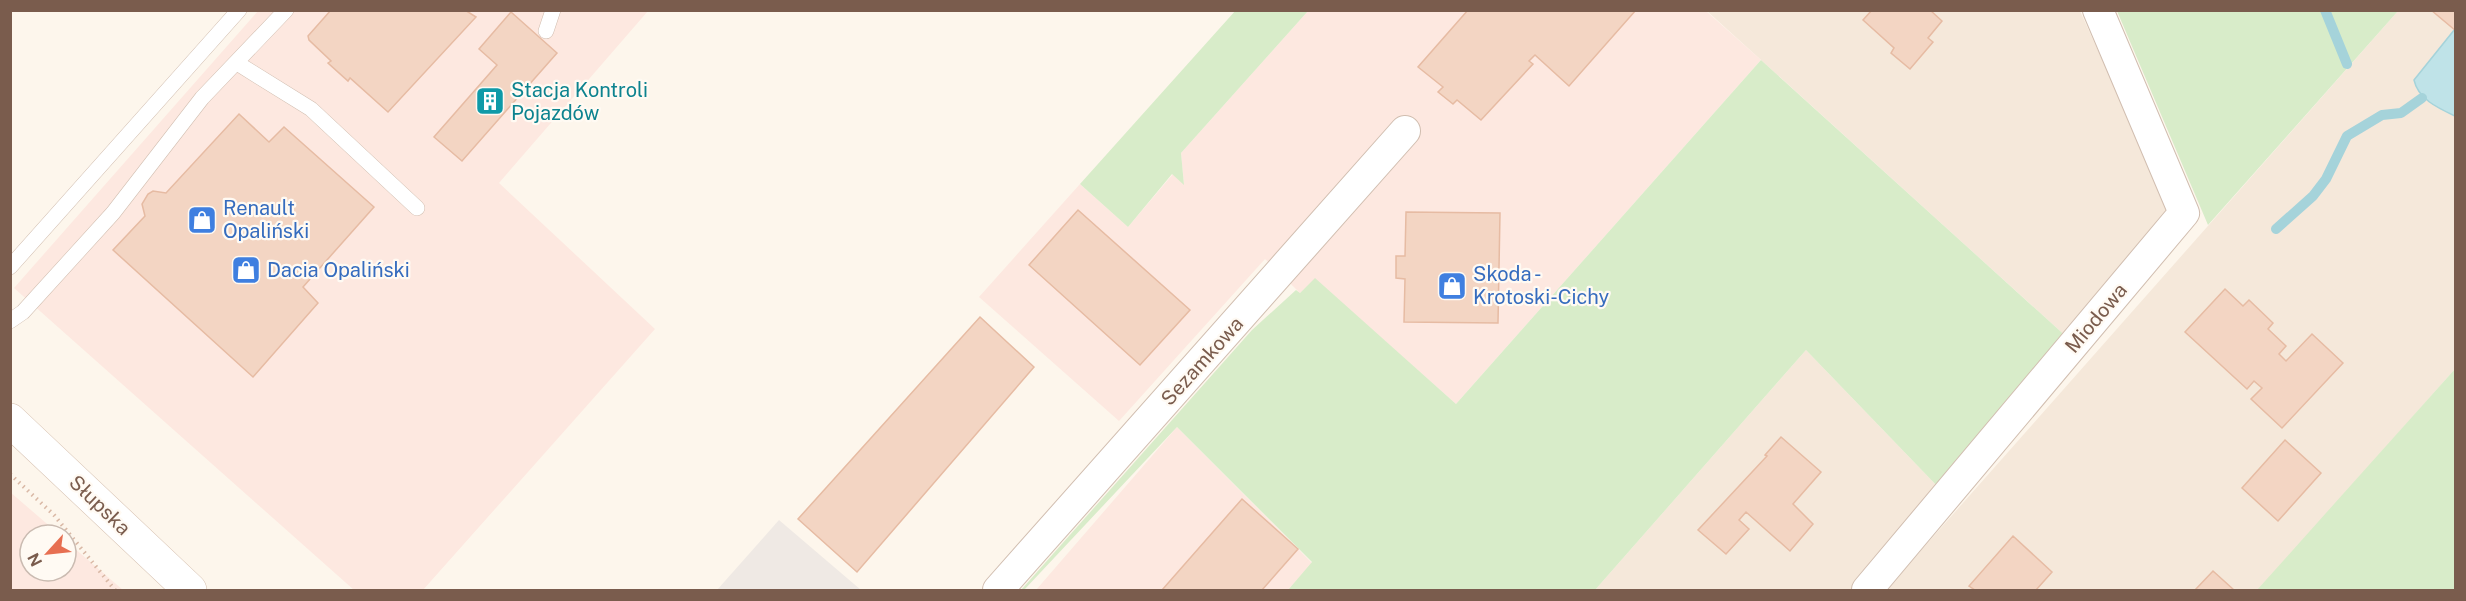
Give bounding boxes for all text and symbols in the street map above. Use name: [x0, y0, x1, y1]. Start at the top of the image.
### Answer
place label: Stacja Kontroli Pojazdów: [511, 78, 648, 125]
building icon: Stacja Kontroli Pojazdów: [474, 85, 506, 117]
place label: Renault Opaliński: [223, 196, 309, 243]
shop icon: Renault Opaliński: [186, 204, 218, 236]
shop icon: Dacia Opaliński: [230, 254, 262, 286]
place label: Dacia Opaliński: [267, 258, 410, 282]
place label: Skoda - Krotoski-Cichy: [1473, 262, 1609, 309]
shop icon: Skoda - Krotoski-Cichy: [1436, 270, 1468, 302]
street label: Miodowa: [2060, 278, 2132, 358]
street label: Sezamkowa: [1156, 312, 1248, 410]
street label: Słupska: [64, 470, 136, 540]
north arrow: [18, 523, 78, 583]
text: N: [24, 550, 46, 569]

